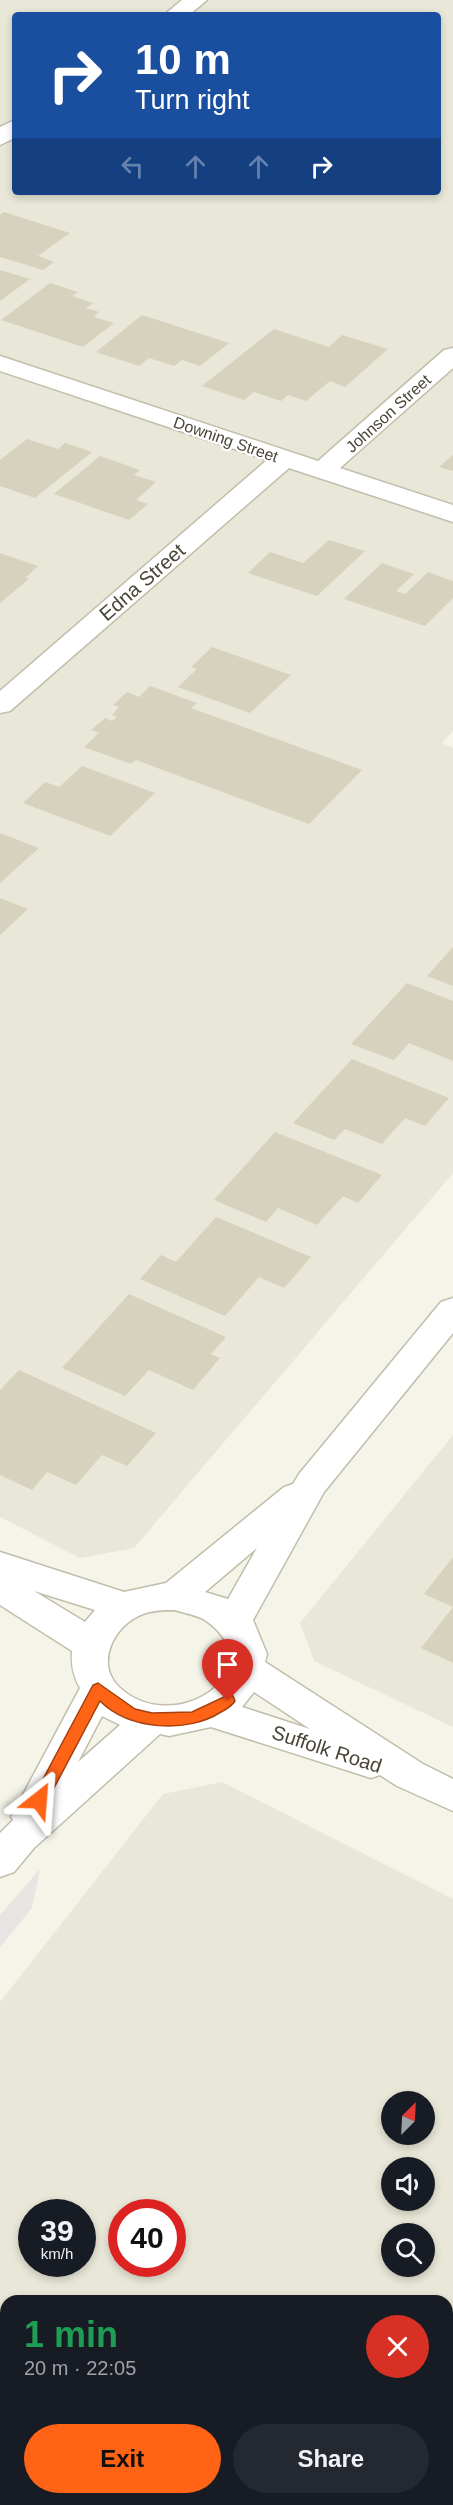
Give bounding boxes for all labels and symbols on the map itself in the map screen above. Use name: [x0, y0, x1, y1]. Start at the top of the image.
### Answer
street label: Johnson Street: [343, 371, 434, 456]
street label: Downing Street: [171, 414, 281, 465]
street label: Edna Street: [95, 539, 189, 625]
pin: [202, 1639, 253, 1701]
street label: Suffolk Road: [269, 1721, 385, 1777]
position arrow: [7, 1768, 71, 1832]
north arrow: [381, 2091, 435, 2145]
speed limit sign: 40: [108, 2199, 186, 2277]

